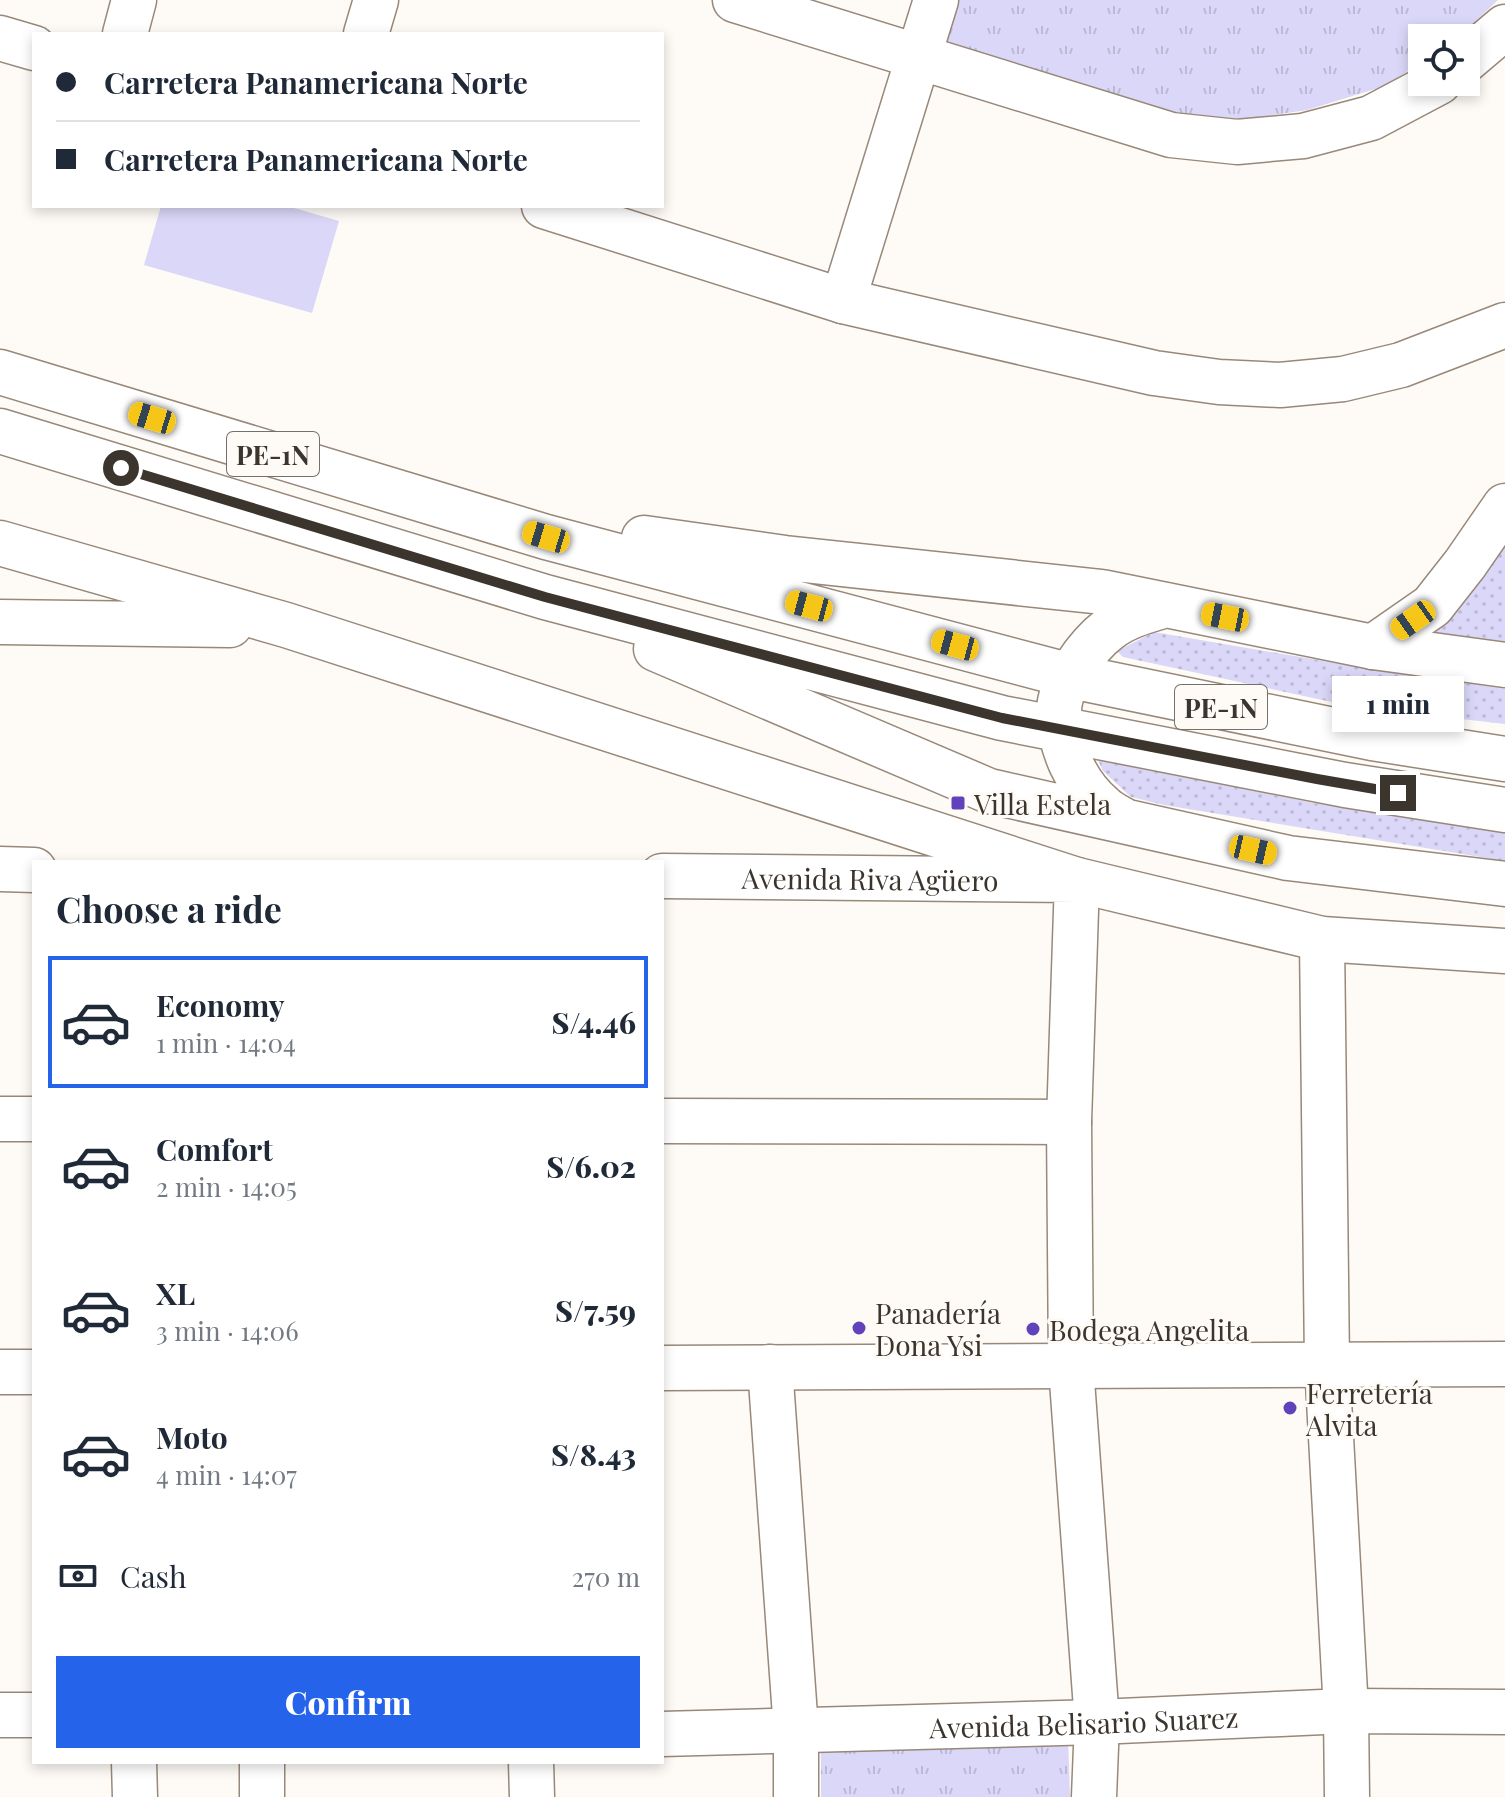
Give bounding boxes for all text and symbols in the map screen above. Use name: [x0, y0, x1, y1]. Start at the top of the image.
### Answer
map controls: [1408, 24, 1480, 96]
button: locate: [1408, 24, 1480, 96]
text: Carretera Panamericana Norte: [104, 62, 528, 102]
text: Carretera Panamericana Norte: [104, 139, 528, 179]
car: [126, 400, 178, 436]
road number: PE-1N: [227, 432, 319, 476]
route start: [103, 450, 139, 486]
car: [520, 519, 572, 555]
car: [783, 588, 835, 624]
car: [1386, 596, 1440, 644]
car: [1199, 601, 1251, 633]
car: [929, 627, 981, 663]
callout: 1 min: [1332, 677, 1464, 733]
road number: PE-1N: [1175, 685, 1267, 729]
text: 1 min: [1366, 686, 1430, 721]
route end: [1380, 775, 1416, 811]
place label: Villa Estela: [973, 785, 1111, 822]
marker: Villa Estela: [949, 794, 967, 812]
car: [1227, 833, 1279, 867]
street label: Avenida Riva Agüero: [740, 858, 999, 898]
text: Choose a ride: [56, 884, 282, 932]
text: Economy: [156, 985, 285, 1025]
icon: car: [60, 986, 132, 1058]
text: S/4.46: [551, 1002, 636, 1042]
text: 1 min · 14:04: [156, 1025, 296, 1060]
text: Comfort: [156, 1129, 273, 1169]
icon: car: [60, 1130, 132, 1202]
text: S/6.02: [546, 1146, 636, 1186]
text: 2 min · 14:05: [156, 1169, 297, 1204]
text: XL: [156, 1273, 195, 1313]
icon: car: [60, 1274, 132, 1346]
text: S/7.59: [555, 1290, 636, 1330]
place label: Panadería Dona Ysi: [875, 1294, 1001, 1363]
place label: Bodega Angelita: [1049, 1311, 1249, 1348]
text: 3 min · 14:06: [156, 1313, 299, 1348]
marker: Panadería Dona Ysi: [850, 1319, 868, 1337]
marker: Bodega Angelita: [1024, 1320, 1042, 1338]
place label: Ferretería Alvita: [1305, 1374, 1433, 1443]
marker: Ferretería Alvita: [1281, 1399, 1299, 1417]
text: Moto: [156, 1417, 228, 1457]
icon: car: [60, 1418, 132, 1490]
text: S/8.43: [551, 1434, 636, 1474]
text: 4 min · 14:07: [156, 1457, 297, 1492]
icon: cash: [56, 1554, 100, 1598]
text: Cash: [120, 1556, 187, 1596]
text: 270 m: [572, 1559, 640, 1594]
button: Confirm: [56, 1656, 640, 1748]
street label: Avenida Belisario Suarez: [928, 1697, 1239, 1745]

